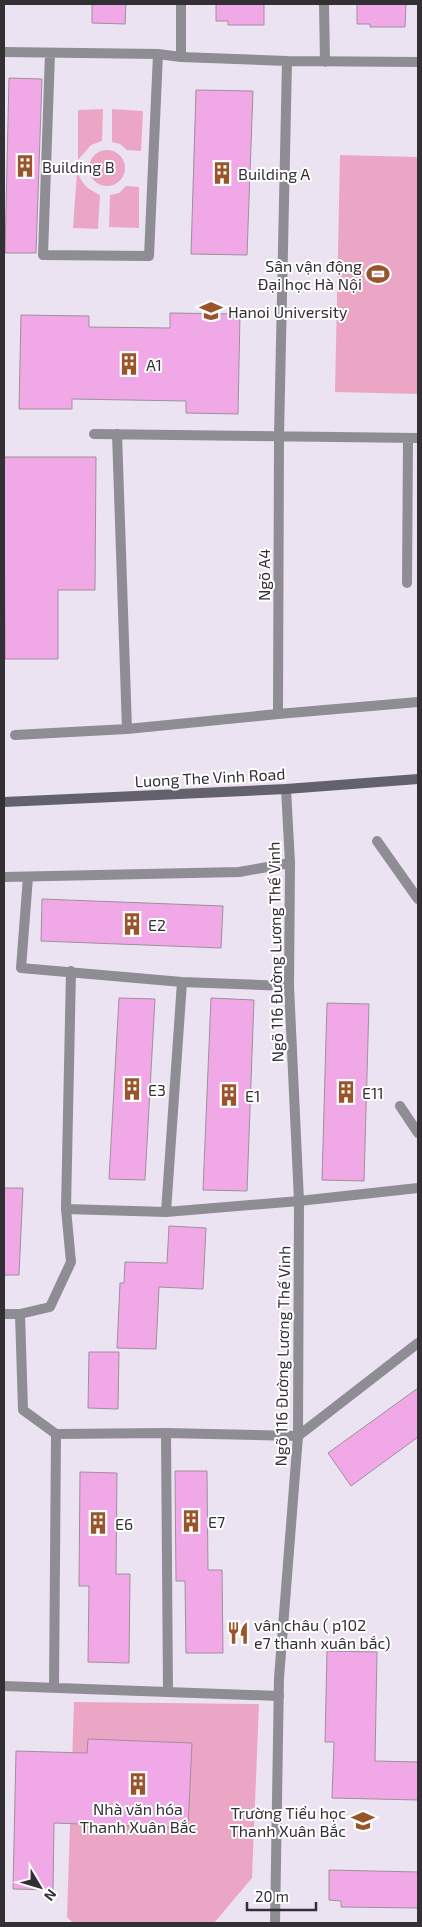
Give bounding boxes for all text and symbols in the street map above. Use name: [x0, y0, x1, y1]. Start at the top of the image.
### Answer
building icon: Building B: [12, 153, 38, 179]
place label: Building B: [42, 157, 115, 176]
building icon: Building A: [209, 160, 235, 186]
place label: Building A: [238, 164, 310, 183]
place label: Sân vận động Đại học Hà Nội: [258, 256, 362, 293]
sports icon: Sân vận động Đại học Hà Nội: [365, 261, 391, 287]
school or university icon: Hanoi University: [198, 298, 224, 324]
place label: Hanoi University: [228, 302, 348, 321]
building icon: A1: [116, 351, 142, 377]
place label: A1: [146, 355, 162, 374]
street label: Ngõ A4: [254, 549, 273, 601]
street label: Luong The Vinh Road: [134, 764, 286, 790]
street label: Ngõ 116 Đường Lương Thế Vinh: [264, 841, 286, 1063]
building icon: E2: [119, 911, 145, 937]
place label: E2: [148, 915, 166, 934]
building icon: E3: [119, 1076, 145, 1102]
building icon: E11: [333, 1079, 359, 1105]
place label: E3: [148, 1080, 166, 1099]
building icon: E1: [216, 1082, 242, 1108]
place label: E11: [362, 1083, 384, 1102]
place label: E1: [245, 1086, 260, 1105]
street label: Ngõ 116 Đường Lương Thế Vinh: [271, 1245, 293, 1467]
building icon: E7: [178, 1508, 204, 1534]
building icon: E6: [85, 1510, 111, 1536]
place label: E7: [208, 1512, 225, 1531]
place label: E6: [115, 1514, 133, 1533]
place label: vân châu ( p102 e7 thanh xuân bắc): [254, 1615, 390, 1652]
restaurant icon: vân châu ( p102 e7 thanh xuân bắc): [225, 1620, 251, 1646]
building icon: Nhà văn hóa Thanh Xuân Bắc: [125, 1771, 151, 1797]
place label: Nhà văn hóa Thanh Xuân Bắc: [80, 1799, 196, 1836]
place label: Trường Tiểu học Thanh Xuân Bắc: [230, 1803, 346, 1840]
school or university icon: Trường Tiểu học Thanh Xuân Bắc: [350, 1808, 376, 1834]
north arrow: [15, 1862, 65, 1912]
scale bar: [247, 1880, 316, 1912]
text: N: [41, 1886, 60, 1905]
text: 20 m: [255, 1887, 289, 1905]

